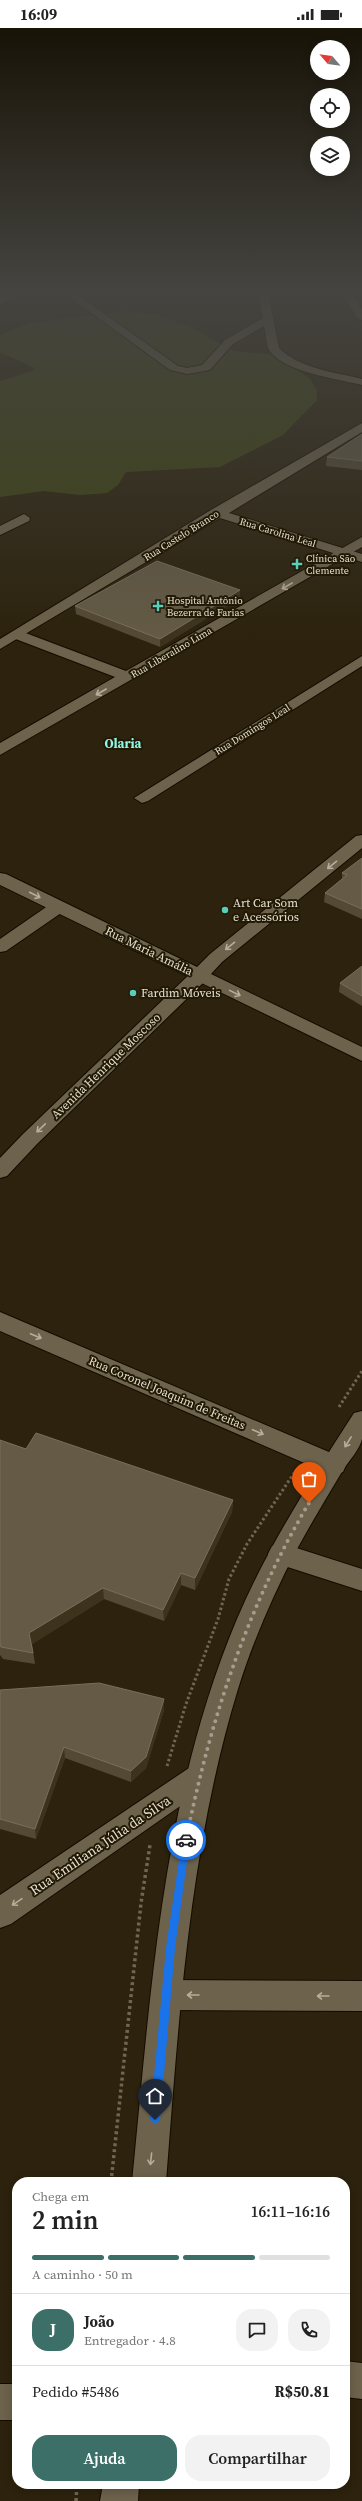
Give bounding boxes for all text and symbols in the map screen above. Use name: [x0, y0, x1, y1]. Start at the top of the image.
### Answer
text: 16:09: [20, 4, 57, 25]
north arrow: [310, 40, 350, 80]
map controls: [310, 40, 350, 176]
button: locate: [310, 88, 350, 128]
button: layers: [310, 136, 350, 176]
street label: Rua Castelo Branco: [141, 507, 222, 564]
street label: Rua Carolina Leal: [238, 515, 318, 550]
place label: Clínica São Clemente: [306, 552, 356, 577]
marker: Clínica São Clemente: [291, 558, 303, 570]
one-way arrow: [281, 582, 293, 590]
place label: Hospital Antônio Bezerra de Farias: [167, 594, 244, 619]
marker: Hospital Antônio Bezerra de Farias: [152, 600, 164, 612]
street label: Rua Liberalino Lima: [128, 623, 215, 681]
one-way arrow: [95, 688, 107, 696]
street label: Rua Domingos Leal: [212, 701, 292, 758]
district label: Olaria: [104, 735, 142, 752]
one-way arrow: [326, 860, 337, 869]
one-way arrow: [29, 892, 41, 900]
place label: Art Car Som e Acessórios: [233, 895, 299, 925]
marker: Art Car Som e Acessórios: [220, 905, 230, 915]
street label: Rua Maria Amália: [102, 923, 196, 980]
one-way arrow: [225, 942, 236, 950]
place label: Fardim Móveis: [141, 985, 220, 1001]
marker: Fardim Móveis: [128, 988, 138, 998]
one-way arrow: [229, 990, 241, 997]
street label: Avenida Henrique Moscoso: [48, 1009, 164, 1122]
one-way arrow: [36, 1123, 46, 1133]
one-way arrow: [29, 1333, 41, 1341]
street label: Rua Coronel Joaquim de Freitas: [86, 1353, 248, 1433]
one-way arrow: [252, 1429, 264, 1436]
one-way arrow: [344, 1436, 352, 1447]
pin: [292, 1462, 326, 1503]
icon: bag: [298, 1468, 320, 1490]
street label: Rua Emiliana Júlia da Silva: [25, 1790, 175, 1900]
courier: [166, 1820, 206, 1860]
icon: car: [175, 1829, 197, 1851]
one-way arrow: [12, 1898, 23, 1906]
one-way arrow: [187, 1991, 200, 1999]
one-way arrow: [317, 1992, 330, 2000]
pin: [138, 2079, 172, 2120]
icon: home: [144, 2085, 166, 2107]
one-way arrow: [147, 2152, 155, 2165]
text: Chega em: [32, 2188, 89, 2205]
text: 16:11–16:16: [251, 2201, 330, 2222]
text: 2 min: [32, 2202, 99, 2238]
text: A caminho · 50 m: [32, 2266, 133, 2283]
button: chat: [236, 2309, 278, 2351]
button: phone: [288, 2309, 330, 2351]
text: João: [84, 2311, 114, 2332]
text: J: [50, 2319, 56, 2340]
text: Entregador · 4.8: [84, 2332, 176, 2349]
text: Pedido #5486: [32, 2381, 119, 2402]
text: R$50.81: [275, 2381, 330, 2402]
button: Ajuda: [32, 2435, 177, 2481]
button: Compartilhar: [185, 2435, 330, 2481]

